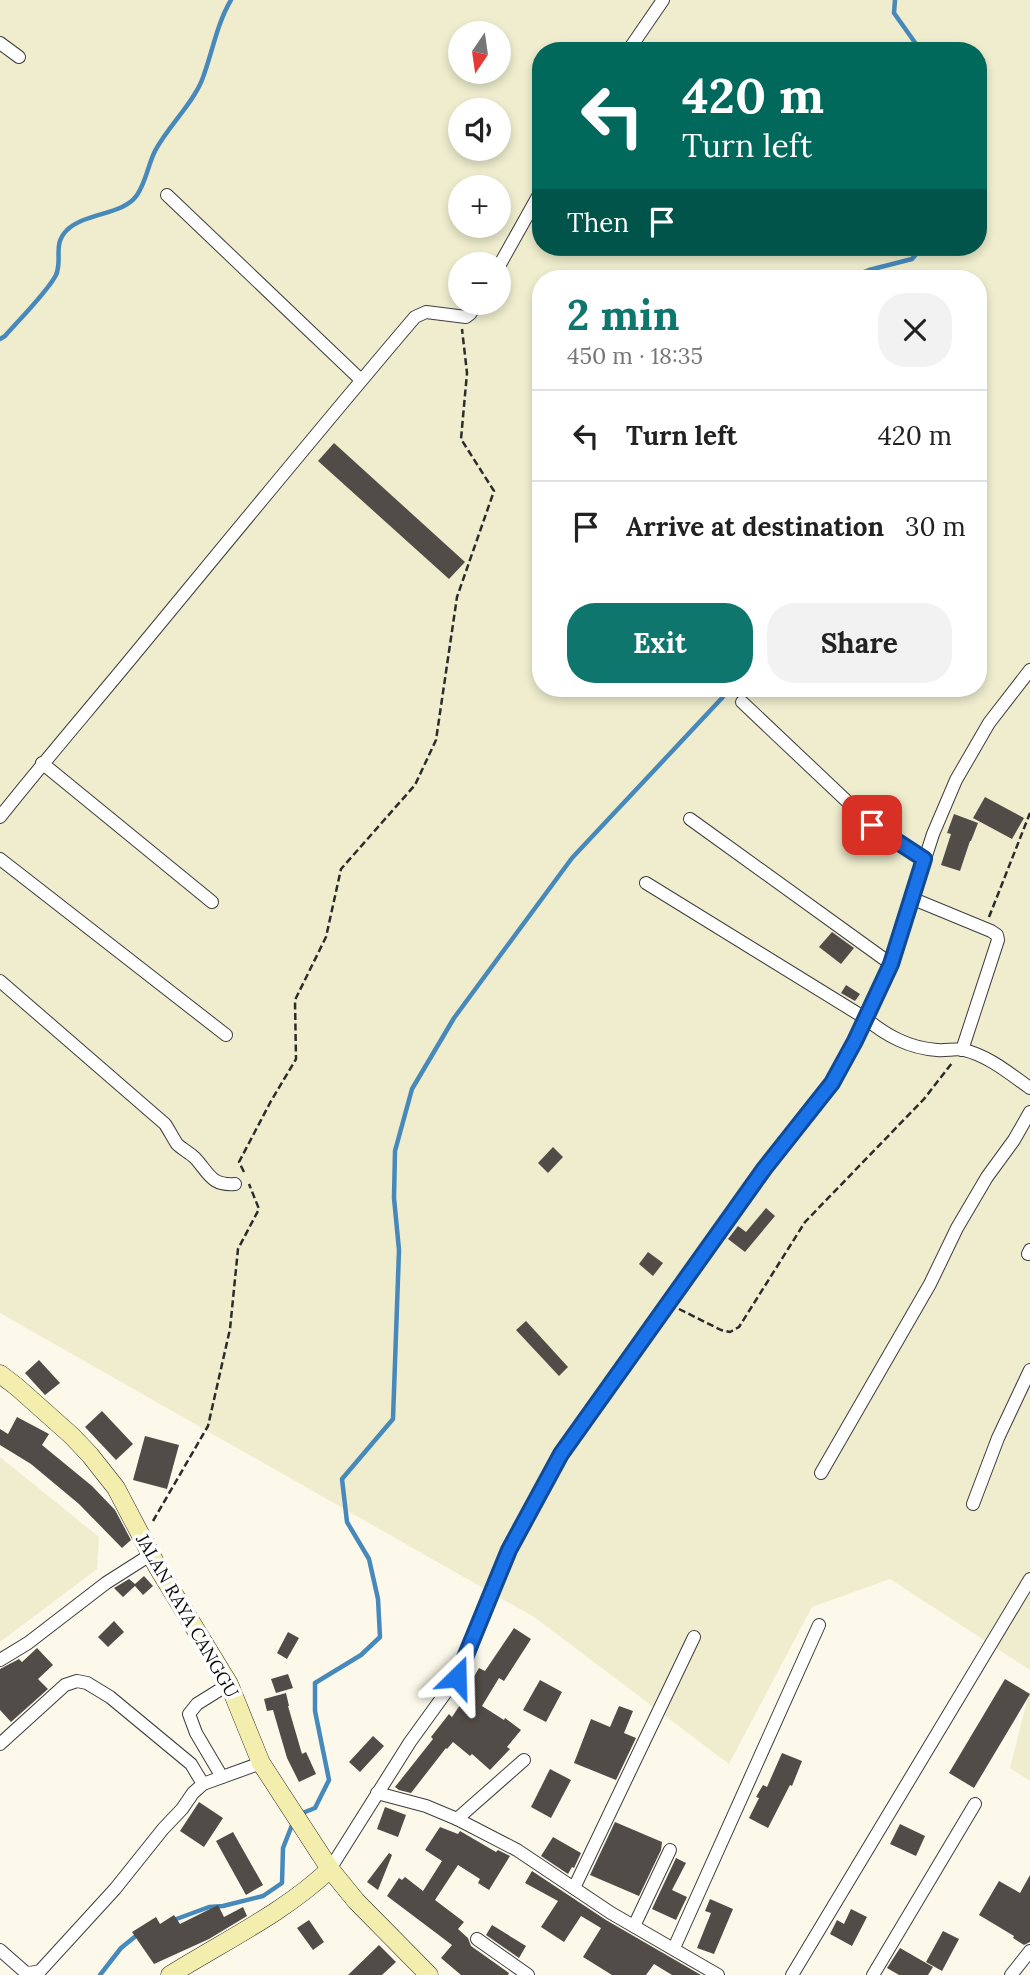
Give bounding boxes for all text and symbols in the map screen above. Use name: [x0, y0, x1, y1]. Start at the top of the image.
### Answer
north arrow: [448, 21, 511, 84]
map controls: [448, 21, 511, 315]
text: 420 m: [682, 64, 824, 126]
icon: left: [567, 70, 658, 161]
button: sound: [448, 98, 511, 161]
text: Turn left: [682, 125, 812, 166]
button: +: [448, 175, 511, 238]
icon: arrive: [643, 203, 681, 241]
text: Then: [567, 206, 629, 239]
button: −: [448, 252, 511, 315]
text: 2 min: [567, 288, 680, 342]
button: close: [878, 293, 952, 367]
text: 450 m · 18:35: [567, 341, 703, 370]
icon: left: [567, 417, 605, 455]
text: Turn left: [626, 419, 737, 452]
text: 420 m: [878, 419, 952, 452]
icon: arrive: [567, 508, 605, 546]
text: Arrive at destination: [626, 510, 884, 543]
text: 30 m: [905, 510, 966, 543]
button: Exit: [567, 603, 753, 683]
button: Share: [767, 603, 952, 683]
pin: [842, 795, 902, 855]
icon: arrive: [853, 806, 891, 844]
street label: JALAN RAYA CANGGU: [131, 1529, 244, 1702]
position arrow: [420, 1640, 494, 1714]

